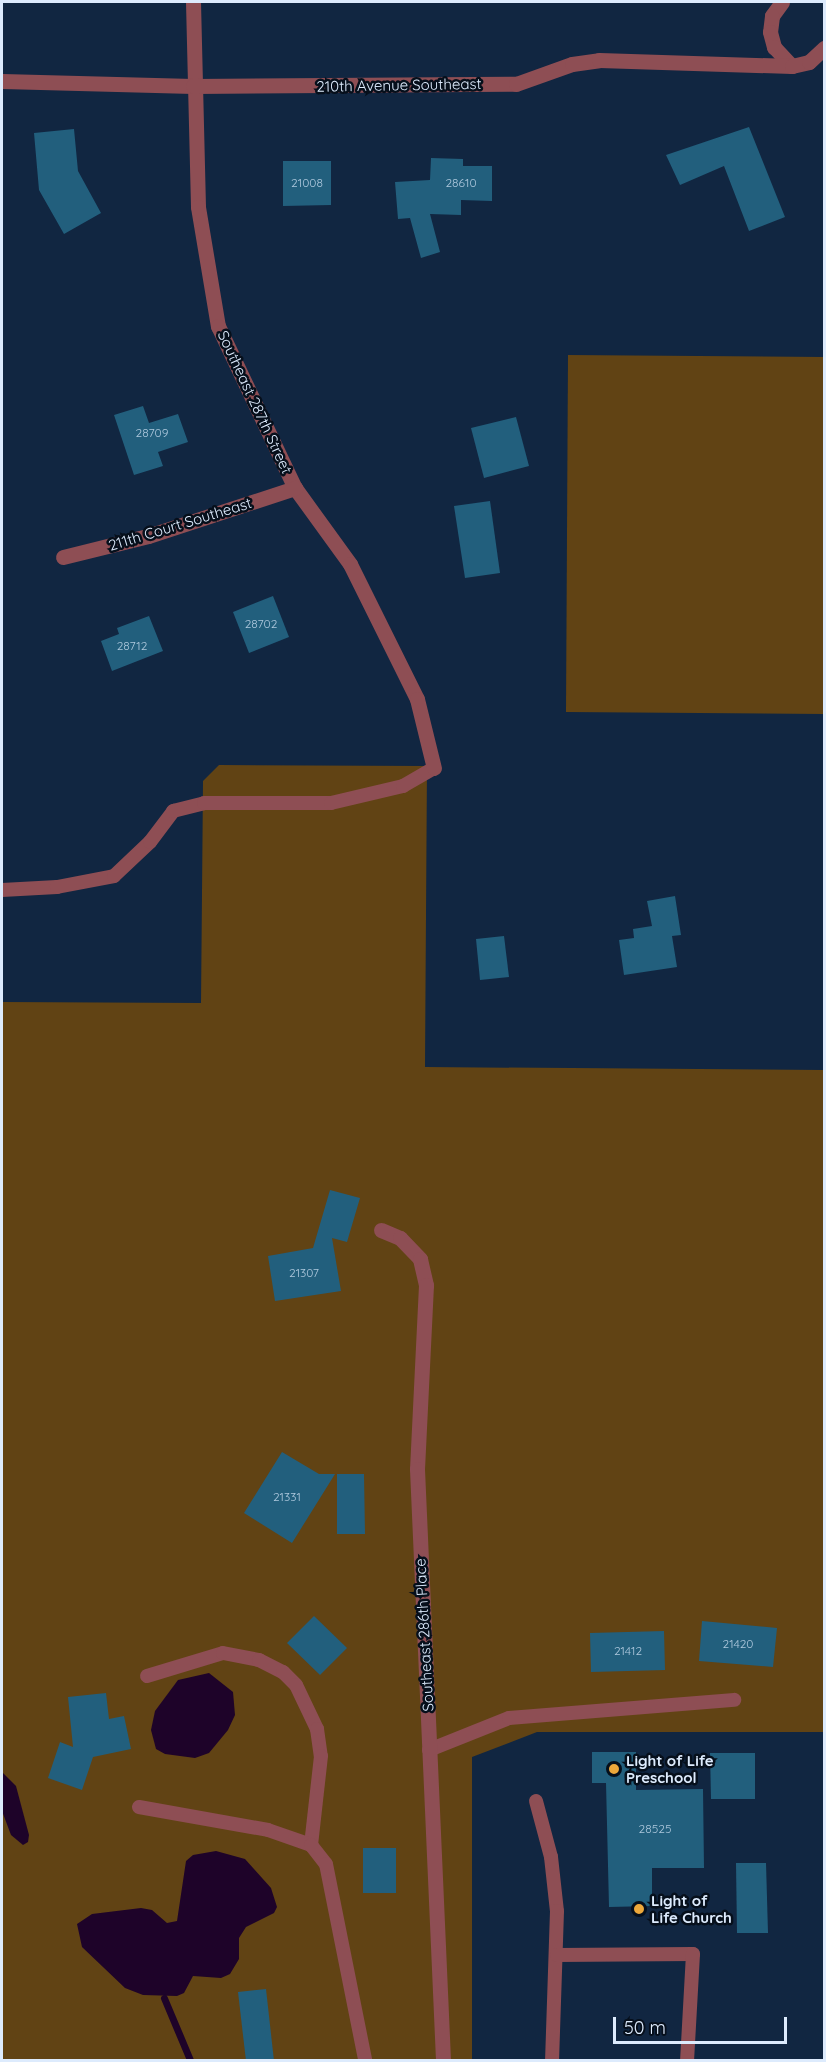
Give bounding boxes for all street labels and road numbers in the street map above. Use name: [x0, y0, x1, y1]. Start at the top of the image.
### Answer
street label: 210th Avenue Southeast: [316, 75, 482, 95]
street label: Southeast 287th Street: [214, 328, 296, 476]
street label: 211th Court Southeast: [106, 494, 254, 554]
street label: Southeast 286th Place: [411, 1558, 437, 1712]

